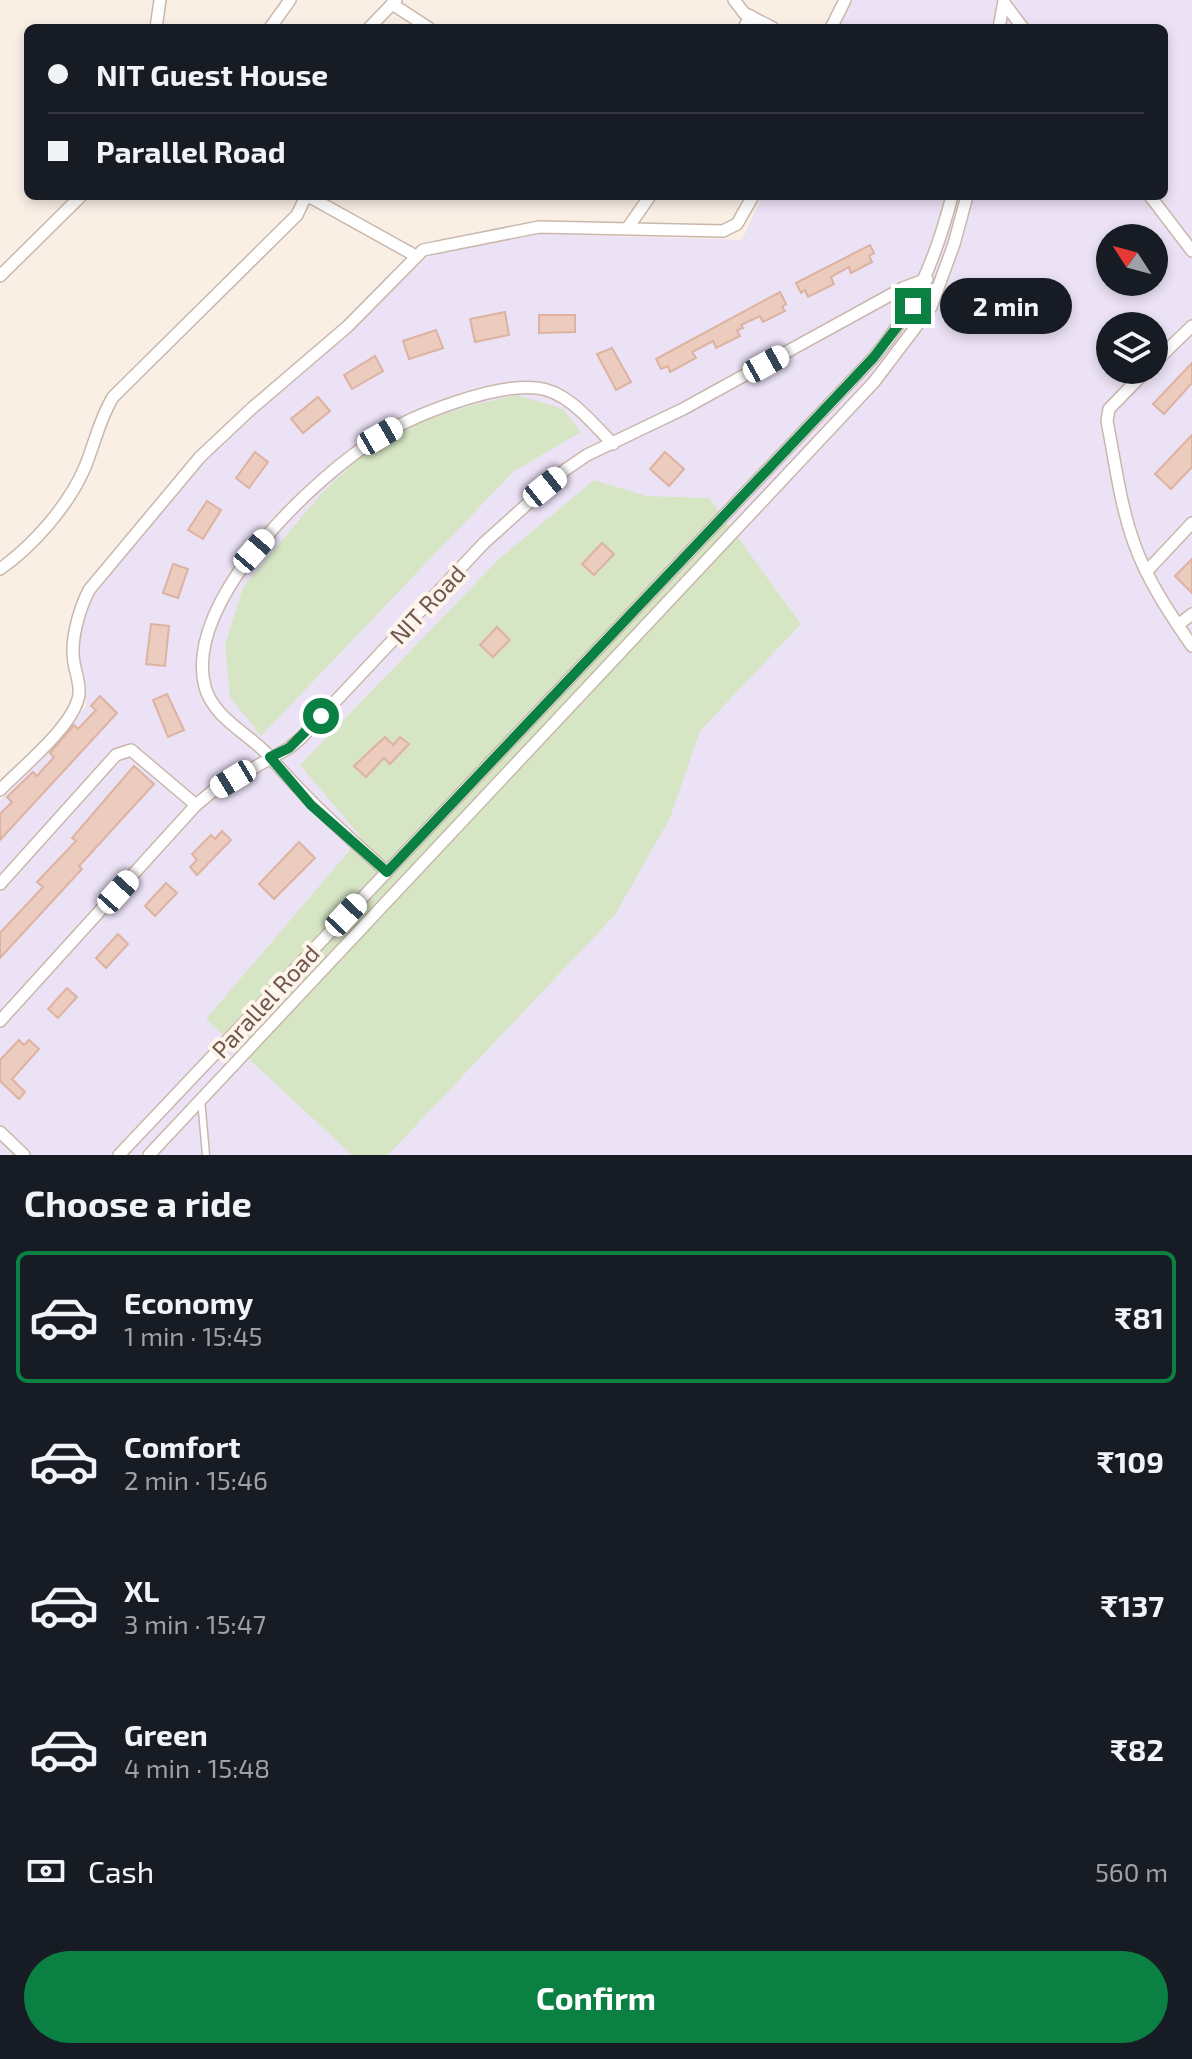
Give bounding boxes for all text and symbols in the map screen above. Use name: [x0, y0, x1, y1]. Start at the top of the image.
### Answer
text: NIT Guest House: [96, 56, 328, 92]
text: Parallel Road: [96, 133, 286, 169]
north arrow: [1096, 224, 1168, 296]
map controls: [1096, 224, 1168, 384]
callout: 2 min: [941, 278, 1073, 334]
route end: [895, 288, 931, 324]
text: 2 min: [973, 290, 1039, 321]
button: layers: [1096, 312, 1168, 384]
car: [739, 342, 793, 386]
car: [353, 414, 407, 458]
car: [519, 463, 571, 511]
car: [229, 525, 279, 577]
street label: NIT Road: [383, 559, 471, 649]
route start: [303, 698, 339, 734]
car: [206, 756, 260, 802]
car: [93, 866, 143, 918]
car: [321, 889, 371, 941]
street label: Parallel Road: [205, 938, 325, 1064]
text: Choose a ride: [24, 1181, 252, 1224]
icon: car: [28, 1281, 100, 1353]
text: Economy: [124, 1284, 253, 1320]
text: ₹81: [1115, 1299, 1164, 1335]
text: 1 min · 15:45: [124, 1320, 263, 1351]
icon: car: [28, 1425, 100, 1497]
text: Comfort: [124, 1428, 241, 1464]
text: ₹109: [1097, 1443, 1164, 1479]
text: 2 min · 15:46: [124, 1464, 268, 1495]
icon: car: [28, 1569, 100, 1641]
text: XL: [124, 1572, 159, 1608]
text: ₹137: [1100, 1587, 1164, 1623]
text: 3 min · 15:47: [124, 1608, 266, 1639]
icon: car: [28, 1713, 100, 1785]
text: Green: [124, 1716, 208, 1752]
text: ₹82: [1110, 1731, 1164, 1767]
text: 4 min · 15:48: [124, 1752, 270, 1783]
icon: cash: [24, 1849, 68, 1893]
text: Cash: [88, 1853, 154, 1889]
text: 560 m: [1095, 1856, 1168, 1887]
button: Confirm: [24, 1951, 1168, 2043]

